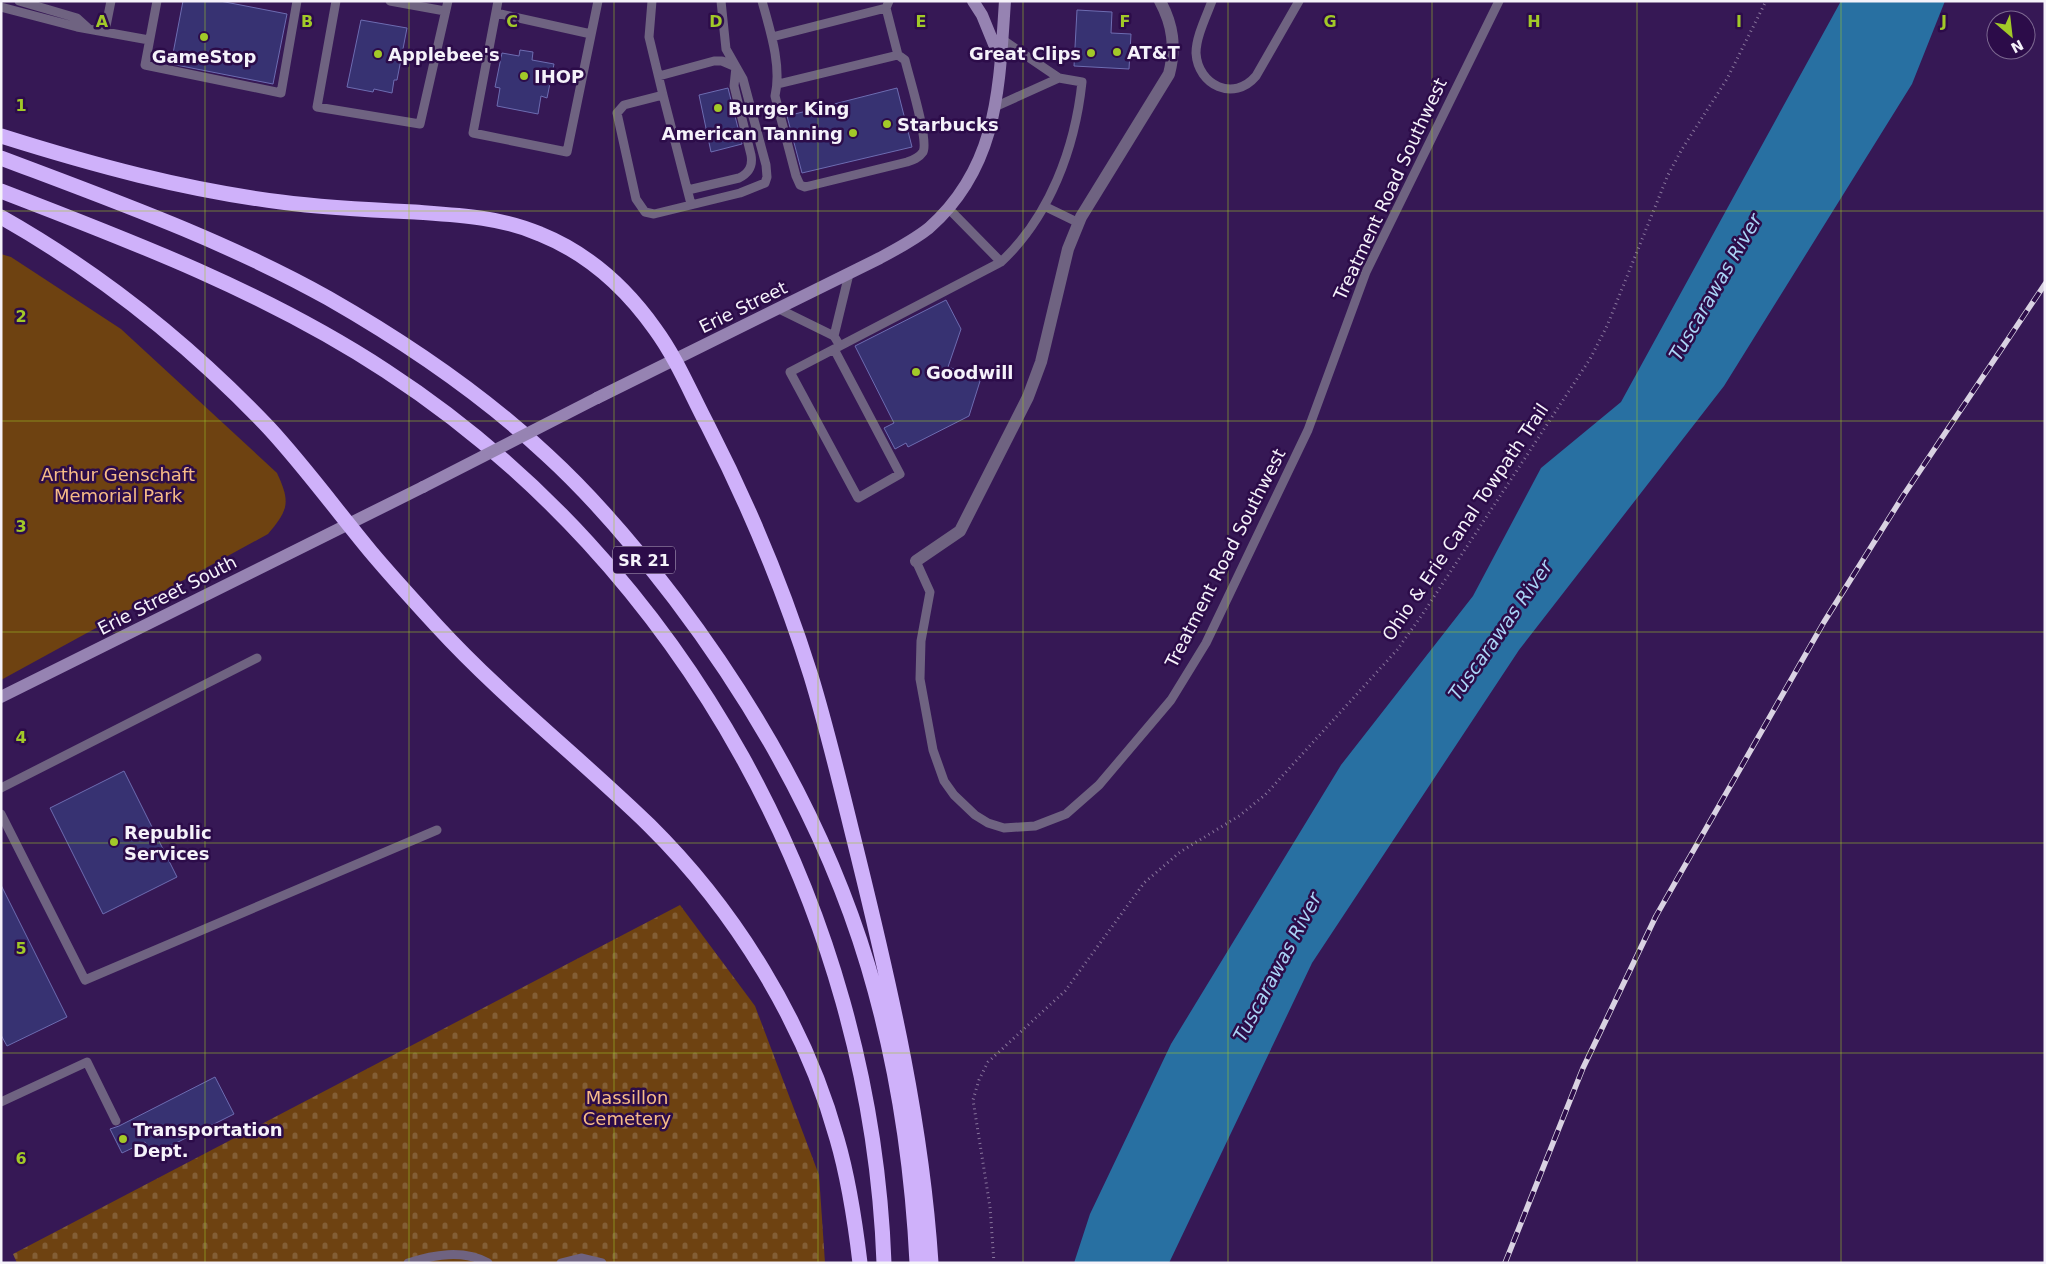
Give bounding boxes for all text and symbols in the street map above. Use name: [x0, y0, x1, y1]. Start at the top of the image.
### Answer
north arrow: [1986, 10, 2036, 60]
text: A: [96, 12, 109, 31]
text: B: [301, 12, 313, 31]
text: C: [506, 12, 518, 31]
text: D: [709, 12, 723, 31]
text: E: [916, 12, 926, 31]
text: F: [1120, 12, 1130, 31]
text: G: [1323, 12, 1337, 31]
text: H: [1527, 12, 1541, 31]
text: I: [1736, 12, 1742, 31]
text: J: [1940, 12, 1947, 31]
marker: GameStop: [198, 31, 210, 43]
text: N: [2008, 37, 2026, 56]
place label: AT&T: [1127, 42, 1181, 63]
place label: Great Clips: [969, 43, 1081, 64]
place label: Applebee's: [388, 44, 500, 65]
place label: GameStop: [152, 46, 256, 67]
marker: AT&T: [1111, 46, 1123, 58]
marker: Great Clips: [1085, 47, 1097, 59]
marker: Applebee's: [372, 48, 384, 60]
place label: IHOP: [534, 66, 584, 87]
marker: IHOP: [518, 70, 530, 82]
street label: Treatment Road Southwest: [1329, 75, 1451, 304]
text: 1: [15, 96, 27, 115]
place label: Burger King: [728, 98, 849, 119]
marker: Burger King: [712, 102, 724, 114]
place label: Starbucks: [897, 114, 999, 135]
marker: Starbucks: [881, 118, 893, 130]
place label: American Tanning: [662, 123, 843, 144]
marker: American Tanning: [847, 127, 859, 139]
water label: Tuscarawas River: [1664, 209, 1767, 364]
street label: Erie Street: [696, 277, 790, 337]
text: 2: [15, 307, 27, 326]
place label: Goodwill: [926, 362, 1014, 383]
marker: Goodwill: [910, 366, 922, 378]
street label: Ohio & Erie Canal Towpath Trail: [1378, 399, 1552, 645]
street label: Treatment Road Southwest: [1160, 445, 1289, 672]
park label: Arthur Genschaft Memorial Park: [41, 464, 195, 506]
text: 3: [15, 517, 27, 536]
road number: SR 21: [613, 546, 675, 574]
street label: Erie Street South: [94, 551, 240, 639]
water label: Tuscarawas River: [1444, 555, 1557, 704]
text: 4: [15, 728, 27, 747]
place label: Republic Services: [124, 822, 212, 864]
marker: Republic Services: [108, 836, 120, 848]
water label: Tuscarawas River: [1228, 888, 1326, 1045]
text: 5: [15, 939, 27, 958]
park label: Massillon Cemetery: [583, 1087, 672, 1129]
place label: Transportation Dept.: [133, 1119, 283, 1161]
marker: Transportation Dept.: [117, 1133, 129, 1145]
text: 6: [15, 1149, 27, 1168]

